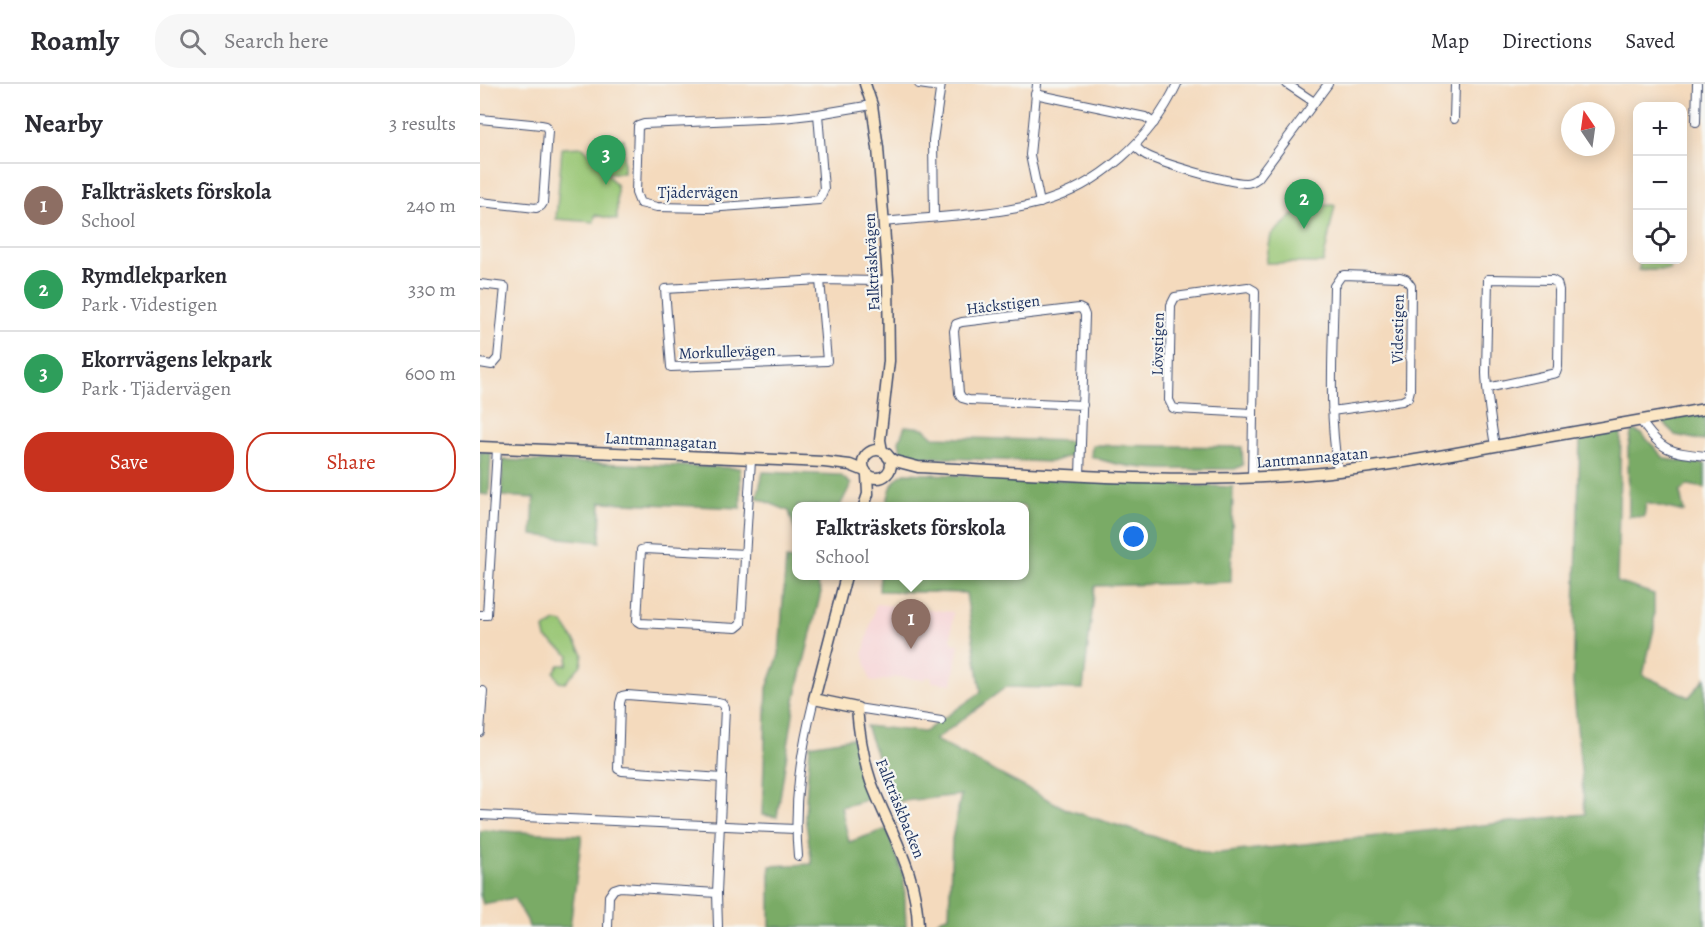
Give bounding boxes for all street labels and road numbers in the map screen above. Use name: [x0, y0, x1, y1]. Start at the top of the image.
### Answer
street label: Tjädervägen: [658, 182, 739, 204]
street label: Falkträskvägen: [858, 212, 886, 312]
street label: Häckstigen: [965, 290, 1041, 320]
street label: Videstigen: [1386, 294, 1410, 365]
street label: Lövstigen: [1146, 312, 1170, 376]
street label: Morkullevägen: [678, 339, 776, 365]
street label: Lantmannagatan: [604, 427, 718, 455]
street label: Lantmannagatan: [1255, 442, 1369, 474]
street label: Falkträskbacken: [870, 755, 930, 862]

